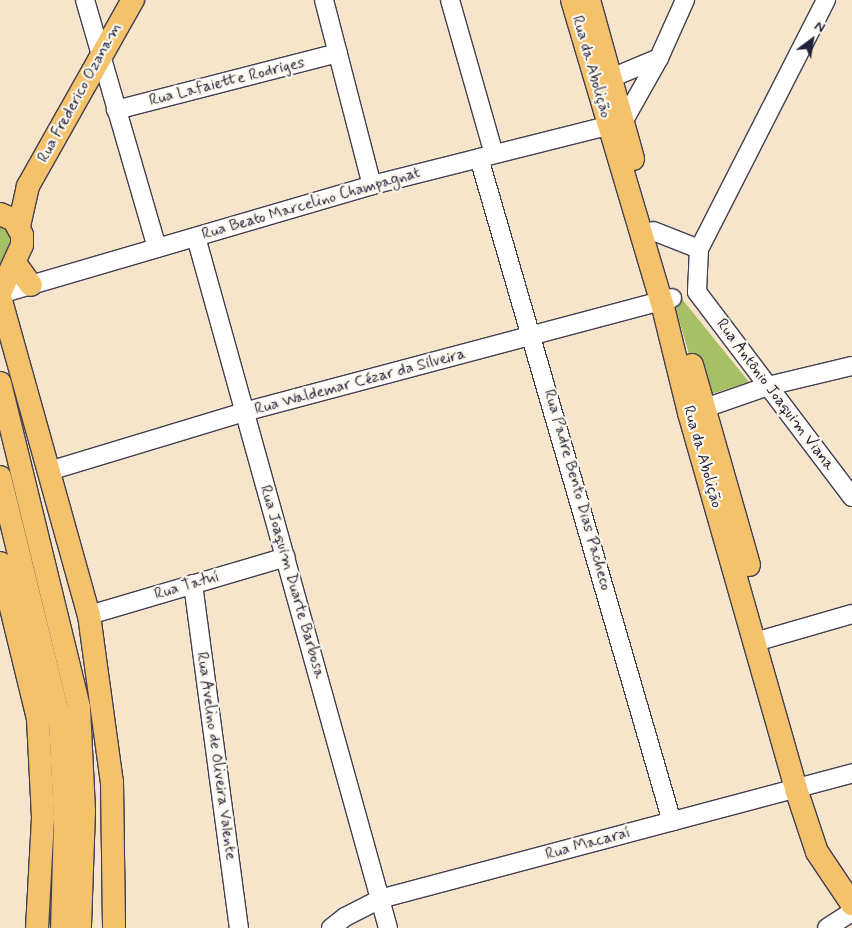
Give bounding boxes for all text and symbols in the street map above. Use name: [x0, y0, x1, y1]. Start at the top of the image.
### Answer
street label: Rua da Abolição: [567, 14, 615, 120]
north arrow: [787, 15, 837, 65]
text: N: [811, 17, 828, 37]
street label: Rua Frederico Ozanam: [34, 20, 126, 166]
street label: Rua Lafaiette Rodriges: [148, 54, 306, 110]
street label: Rua Beato Marcelino Champagnat: [194, 162, 428, 246]
street label: Rua Antônio Joaquim Viana: [711, 314, 839, 476]
street label: Rua Waldemar Cézar da Silveira: [252, 344, 468, 420]
street label: Rua Padre Bento Dias Pacheco: [540, 389, 614, 591]
street label: Rua da Abolição: [678, 404, 726, 510]
street label: Rua Joaquim Duarte Barbosa: [255, 481, 329, 683]
street label: Rua Tatuí: [154, 568, 220, 604]
street label: Rua Avelino de Oliveira Valente: [191, 647, 241, 865]
street label: Rua Macaraí: [543, 823, 633, 865]

